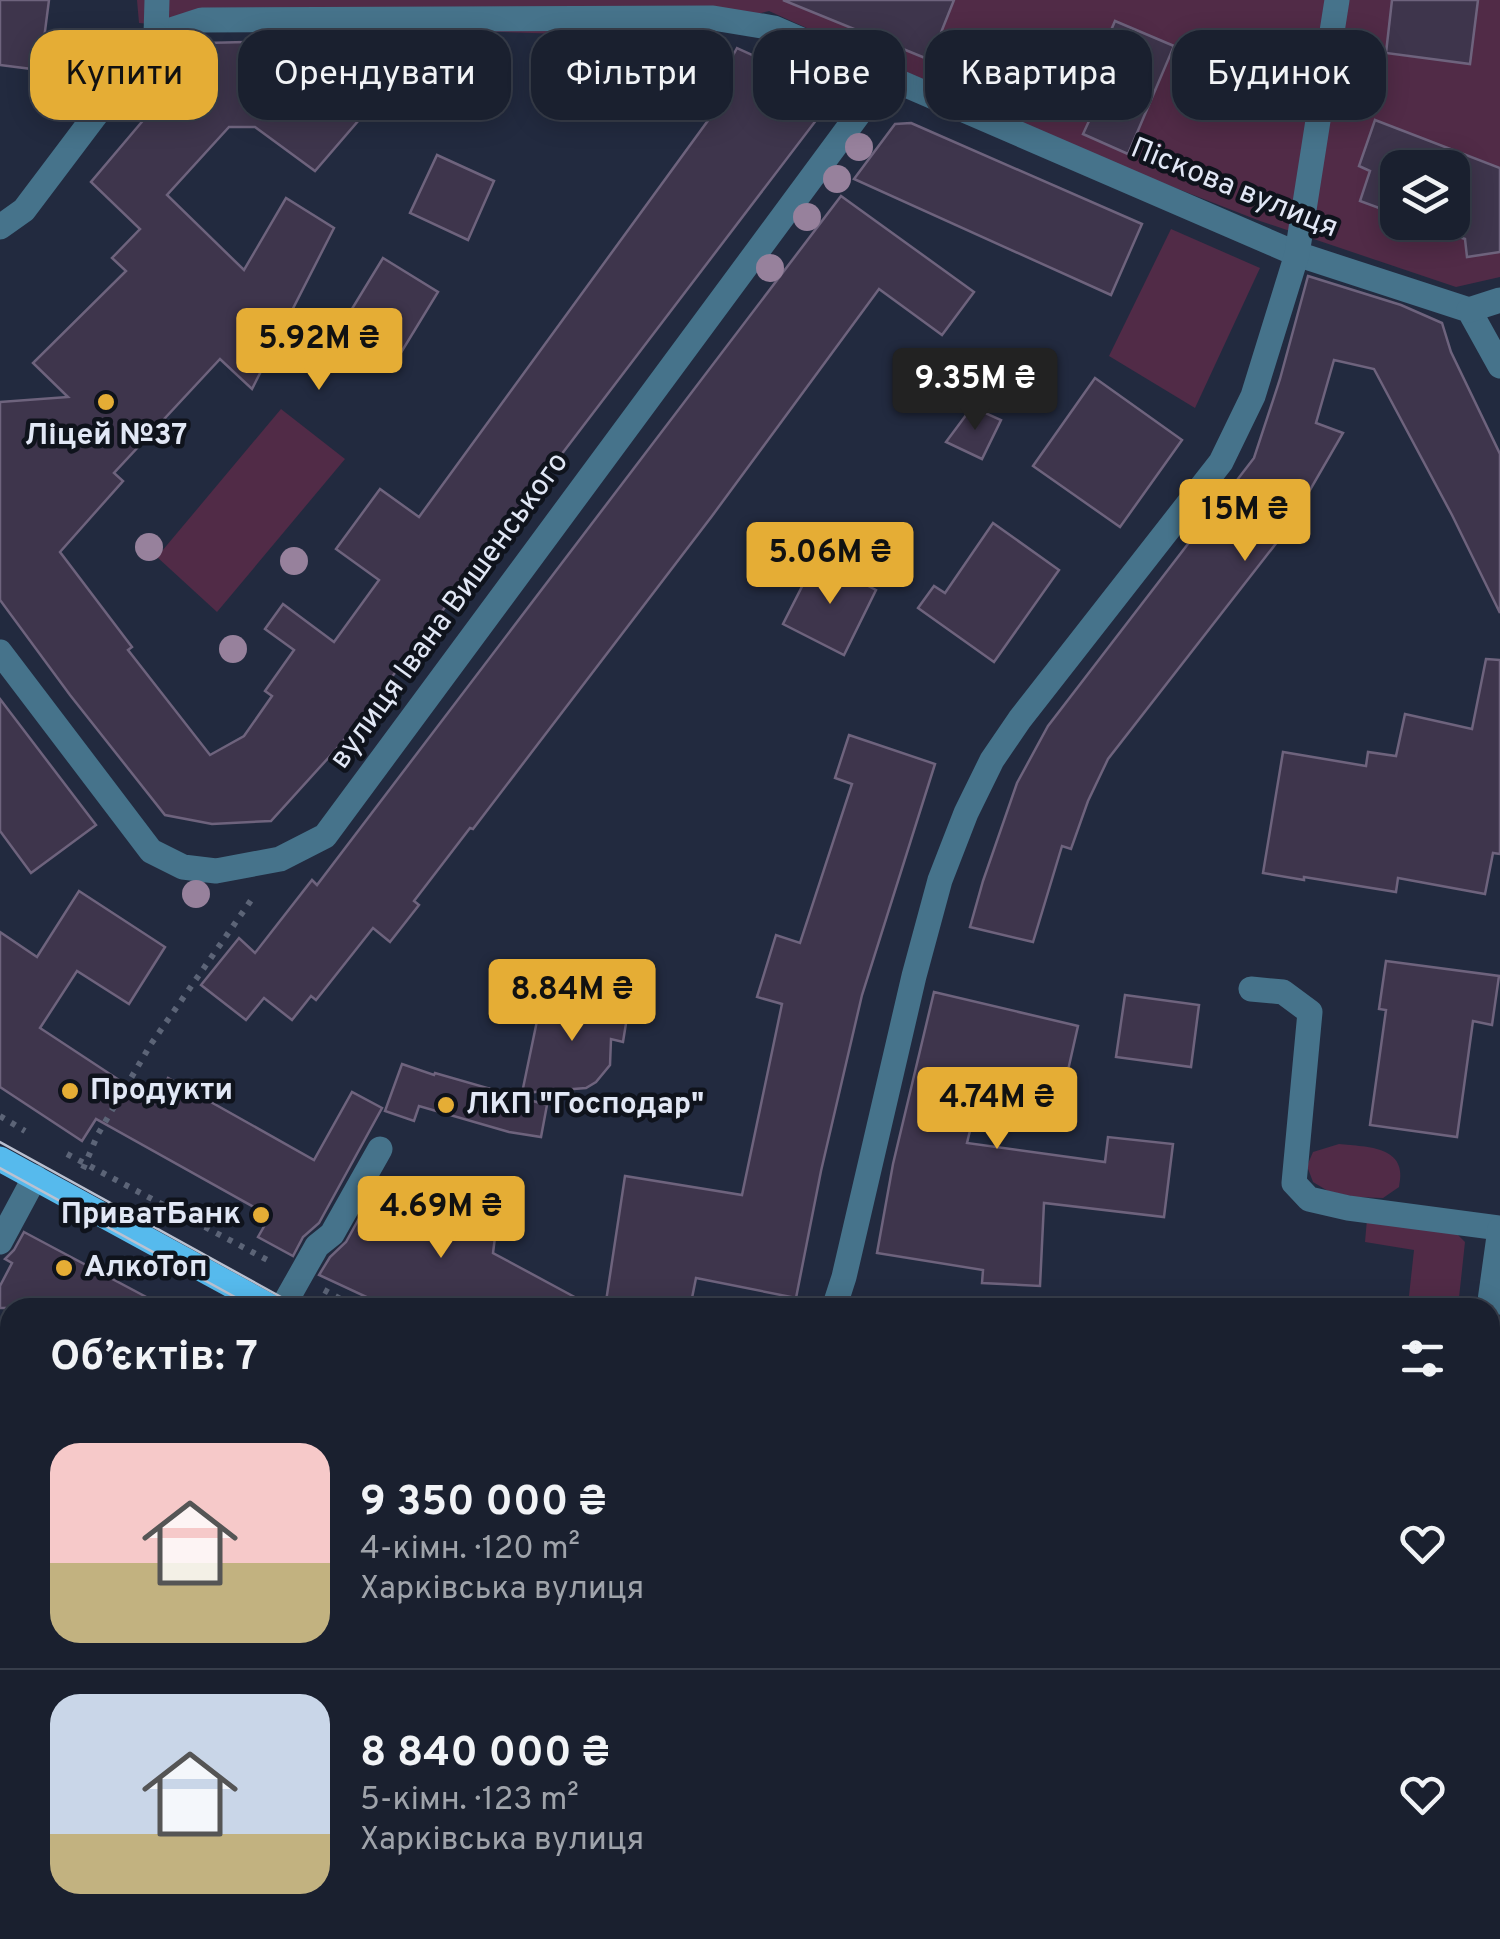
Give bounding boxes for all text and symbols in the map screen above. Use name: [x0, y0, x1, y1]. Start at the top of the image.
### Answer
chip: Купити: [30, 30, 218, 120]
chip: Орендувати: [238, 30, 511, 120]
chip: Фільтри: [531, 30, 733, 120]
chip: Нове: [753, 30, 905, 120]
chip: Квартира: [925, 30, 1152, 120]
chip: Будинок: [1172, 30, 1386, 120]
street label: Піскова вулиця: [1125, 131, 1343, 247]
map controls: [1380, 150, 1470, 240]
button: layers: [1380, 150, 1470, 240]
pin: 5.92M ₴: [227, 308, 411, 393]
text: 5.92M ₴: [258, 320, 380, 360]
pin: 9.35M ₴: [883, 348, 1067, 433]
text: 9.35M ₴: [914, 360, 1036, 400]
marker: Ліцей №37: [95, 391, 117, 413]
place label: Ліцей №37: [25, 418, 187, 455]
street label: вулиця Івана Вишенського: [323, 445, 577, 777]
pin: 15M ₴: [1175, 479, 1315, 564]
text: 15M ₴: [1201, 491, 1289, 531]
pin: 5.06M ₴: [738, 522, 922, 607]
text: 5.06M ₴: [769, 534, 891, 574]
pin: 8.84M ₴: [480, 959, 664, 1044]
text: 8.84M ₴: [511, 971, 633, 1011]
pin: 4.74M ₴: [905, 1067, 1089, 1152]
place label: Продукти: [90, 1073, 233, 1110]
text: 4.74M ₴: [939, 1079, 1055, 1119]
marker: Продукти: [59, 1080, 81, 1102]
place label: ЛКП "Господар": [466, 1087, 704, 1124]
marker: ЛКП "Господар": [435, 1094, 457, 1116]
pin: 4.69M ₴: [349, 1176, 533, 1261]
text: 4.69M ₴: [380, 1188, 502, 1228]
place label: ПриватБанк: [61, 1197, 241, 1234]
marker: ПриватБанк: [250, 1204, 272, 1226]
place label: АлкоТоп: [84, 1250, 207, 1287]
marker: АлкоТоп: [53, 1257, 75, 1279]
icon: filters: [1395, 1331, 1450, 1386]
text: Об’єктів: 7: [50, 1332, 258, 1385]
text: 9 350 000 ₴: [360, 1477, 606, 1530]
icon: home: [130, 1483, 250, 1603]
icon: heart: [1395, 1516, 1450, 1571]
text: 4-кімн. · 120 m²: [360, 1530, 580, 1570]
text: Харківська вулиця: [360, 1570, 644, 1610]
text: 8 840 000 ₴: [360, 1728, 610, 1781]
icon: home: [130, 1734, 250, 1854]
icon: heart: [1395, 1767, 1450, 1822]
text: 5-кімн. · 123 m²: [360, 1781, 579, 1821]
text: Харківська вулиця: [360, 1821, 644, 1861]

